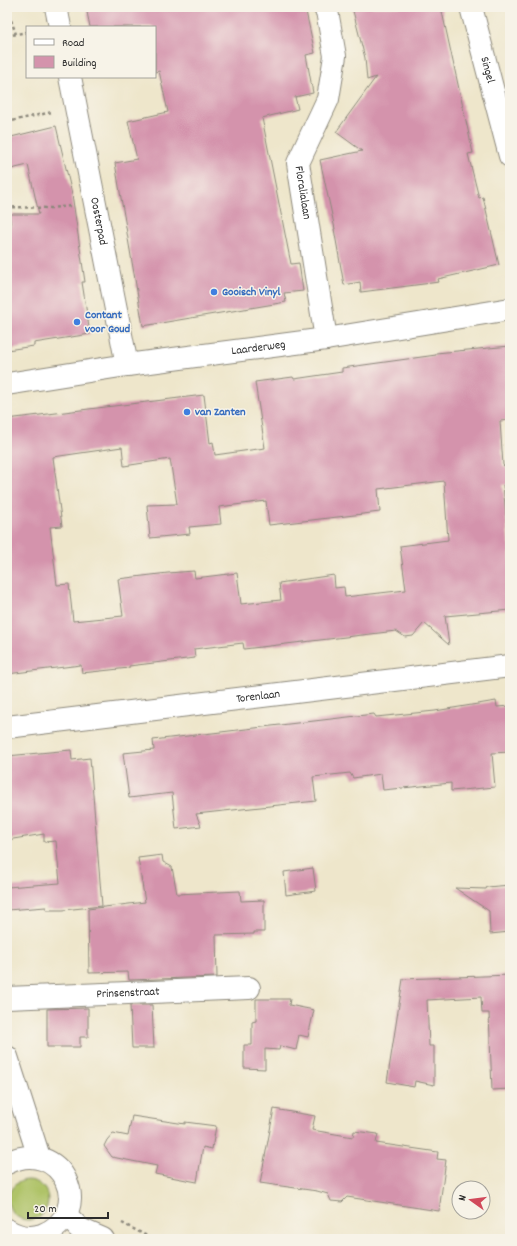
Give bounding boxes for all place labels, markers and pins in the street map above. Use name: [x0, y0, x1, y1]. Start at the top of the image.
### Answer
place label: Gooisch Vinyl: [222, 284, 280, 301]
marker: Gooisch Vinyl: [209, 287, 219, 297]
place label: Contant voor Goud: [85, 307, 130, 338]
marker: Contant voor Goud: [72, 317, 82, 327]
place label: van Zanten: [195, 404, 246, 421]
marker: van Zanten: [182, 407, 192, 417]

